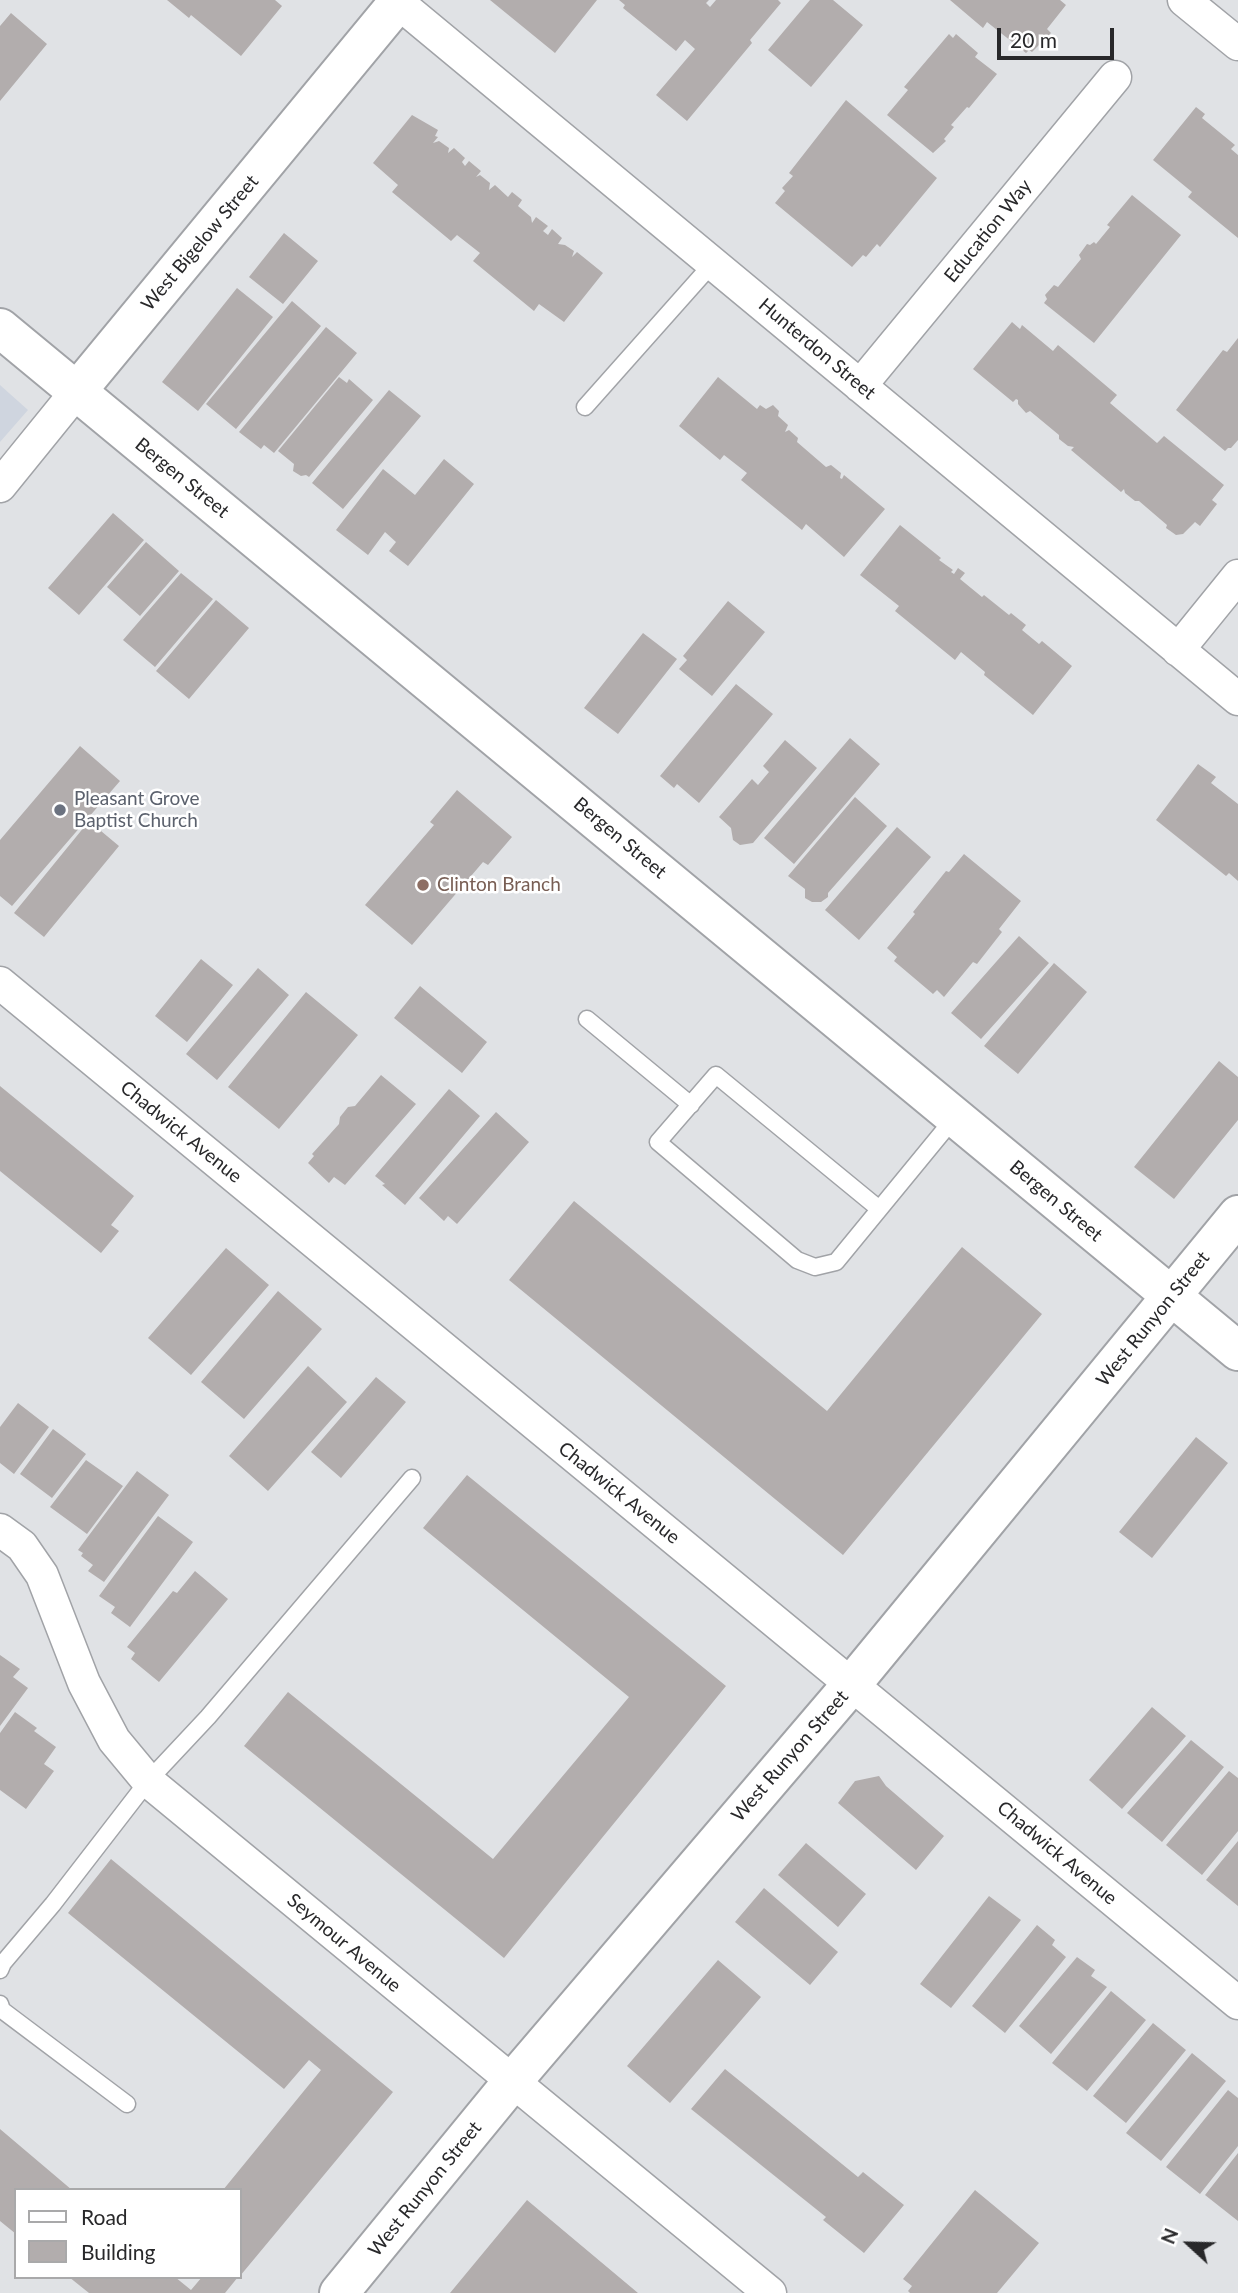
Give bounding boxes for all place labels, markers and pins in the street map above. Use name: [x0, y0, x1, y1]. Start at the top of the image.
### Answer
place label: Pleasant Grove Baptist Church: [74, 788, 199, 832]
marker: Pleasant Grove Baptist Church: [52, 802, 68, 818]
place label: Clinton Branch: [437, 874, 561, 896]
marker: Clinton Branch: [415, 877, 431, 893]

